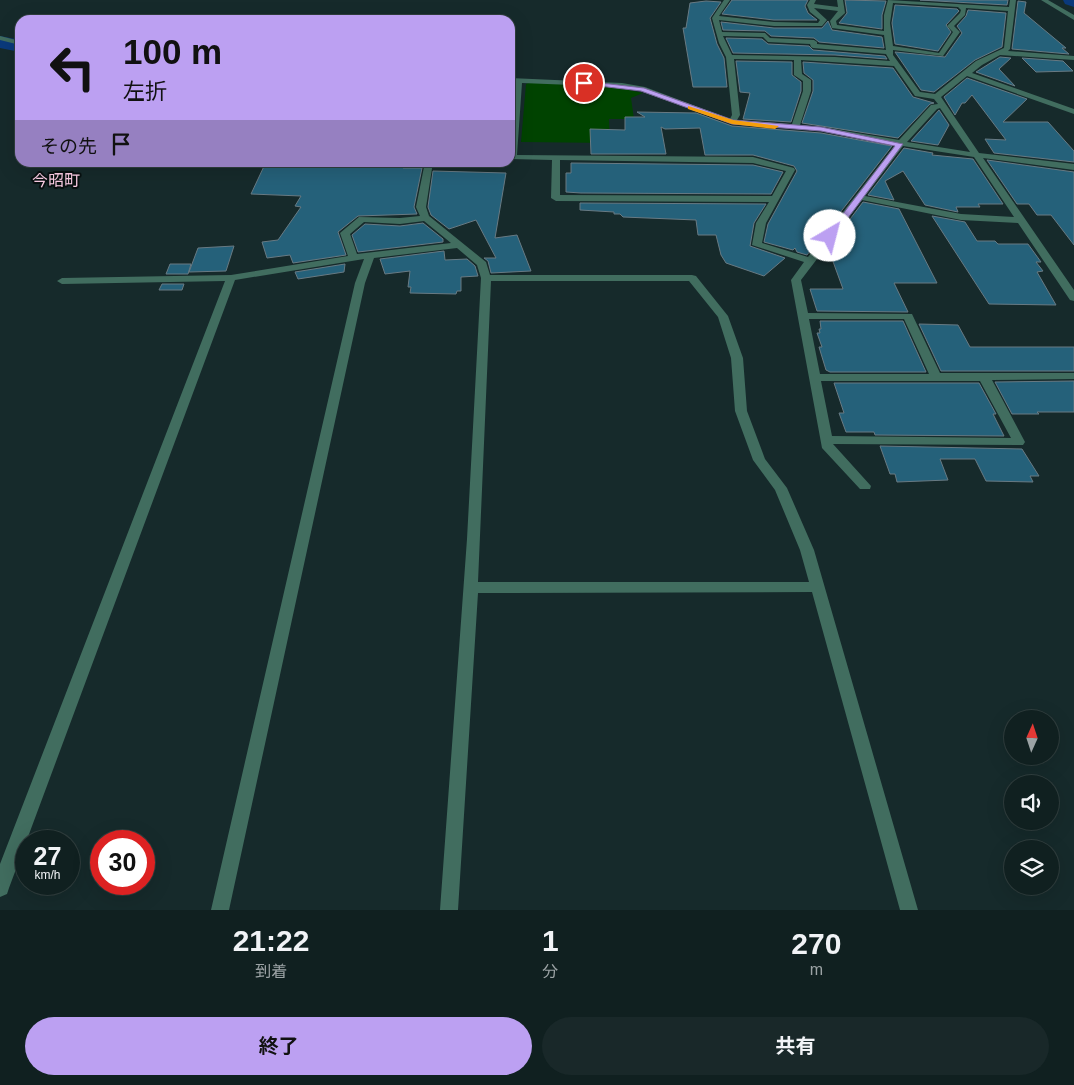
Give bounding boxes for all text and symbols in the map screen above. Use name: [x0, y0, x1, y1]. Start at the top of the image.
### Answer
text: 100 m: [123, 32, 222, 71]
icon: left: [40, 35, 105, 100]
pin: [563, 62, 605, 104]
icon: arrive: [570, 69, 598, 97]
text: 左折: [123, 79, 167, 104]
icon: arrive: [107, 130, 135, 158]
text: その先: [40, 136, 97, 157]
district label: 今昭町: [32, 172, 80, 189]
position arrow: [803, 209, 855, 261]
north arrow: [1004, 710, 1059, 765]
map controls: [1004, 710, 1059, 895]
button: sound: [1004, 775, 1059, 830]
speed limit sign: 30: [90, 830, 155, 895]
button: layers: [1004, 840, 1059, 895]
text: 27: [34, 842, 61, 870]
text: km/h: [34, 868, 61, 882]
text: 21:22: [233, 924, 309, 957]
text: 1: [542, 924, 559, 957]
text: 270: [791, 927, 841, 960]
text: m: [810, 961, 823, 978]
text: 到着: [255, 963, 287, 980]
text: 分: [542, 963, 558, 980]
button: 終了: [25, 1017, 532, 1075]
button: 共有: [542, 1017, 1049, 1075]

